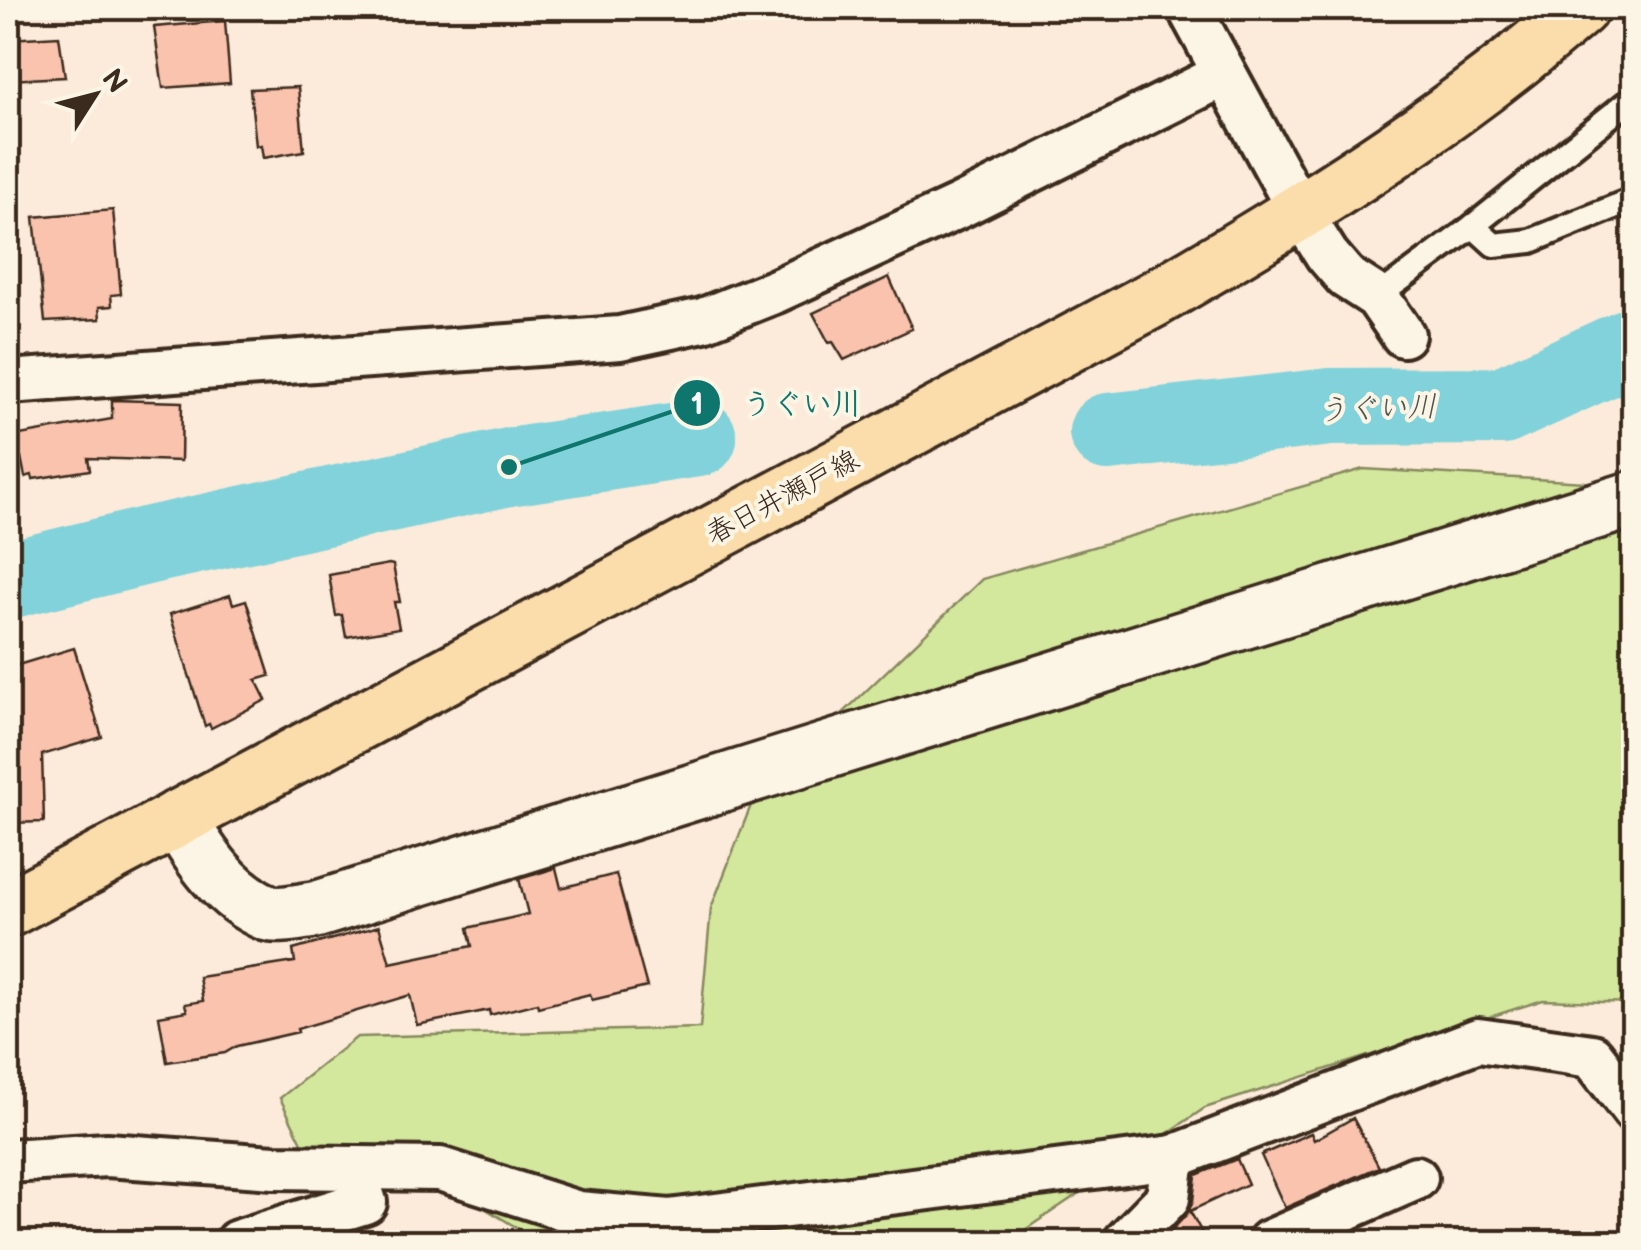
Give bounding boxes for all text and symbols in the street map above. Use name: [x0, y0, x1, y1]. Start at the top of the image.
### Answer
north arrow: [45, 45, 145, 145]
text: N: [94, 63, 134, 99]
callout: うぐい川: [672, 373, 882, 433]
text: 1: [691, 387, 703, 423]
text: うぐい川: [742, 387, 862, 423]
water label: うぐい川: [1316, 389, 1438, 429]
street label: 春日井瀬戸線: [701, 443, 865, 551]

